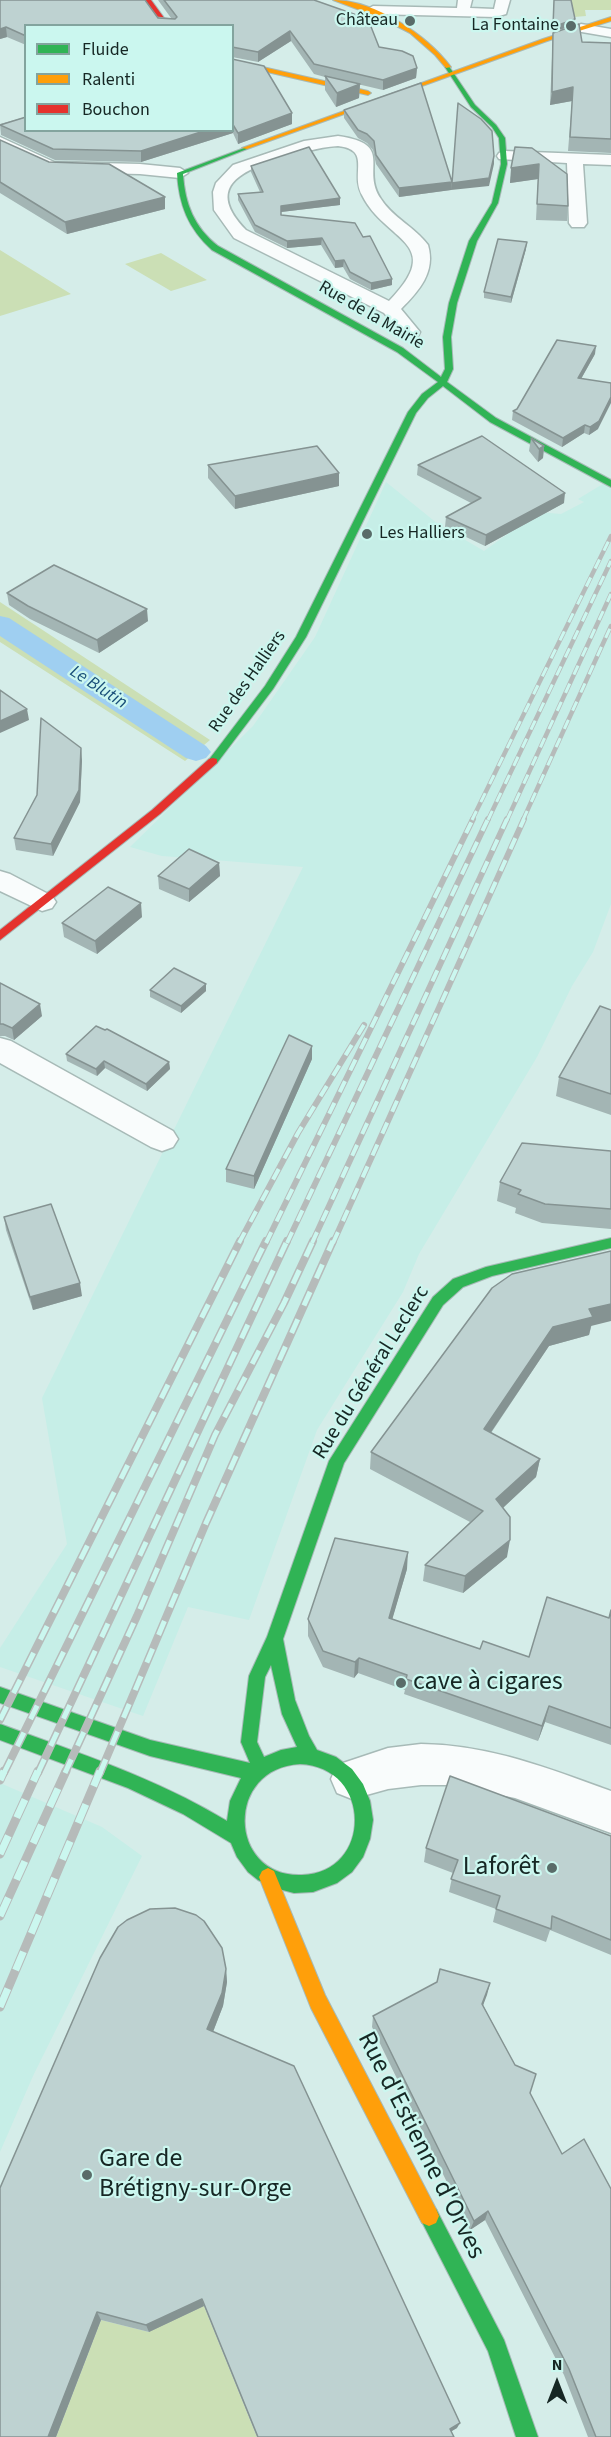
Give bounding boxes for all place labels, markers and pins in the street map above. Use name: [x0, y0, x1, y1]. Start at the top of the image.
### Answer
place label: Château: [336, 10, 398, 32]
marker: Château: [403, 14, 417, 28]
place label: La Fontaine: [471, 15, 559, 37]
marker: La Fontaine: [564, 19, 578, 33]
place label: Les Halliers: [379, 523, 465, 545]
marker: Les Halliers: [360, 527, 374, 541]
place label: cave à cigares: [413, 1667, 563, 1699]
marker: cave à cigares: [394, 1676, 408, 1690]
place label: Laforêt: [463, 1852, 540, 1884]
marker: Laforêt: [545, 1861, 559, 1875]
place label: Gare de Brétigny-sur-Orge: [99, 2144, 292, 2206]
marker: Gare de Brétigny-sur-Orge: [80, 2168, 94, 2182]

